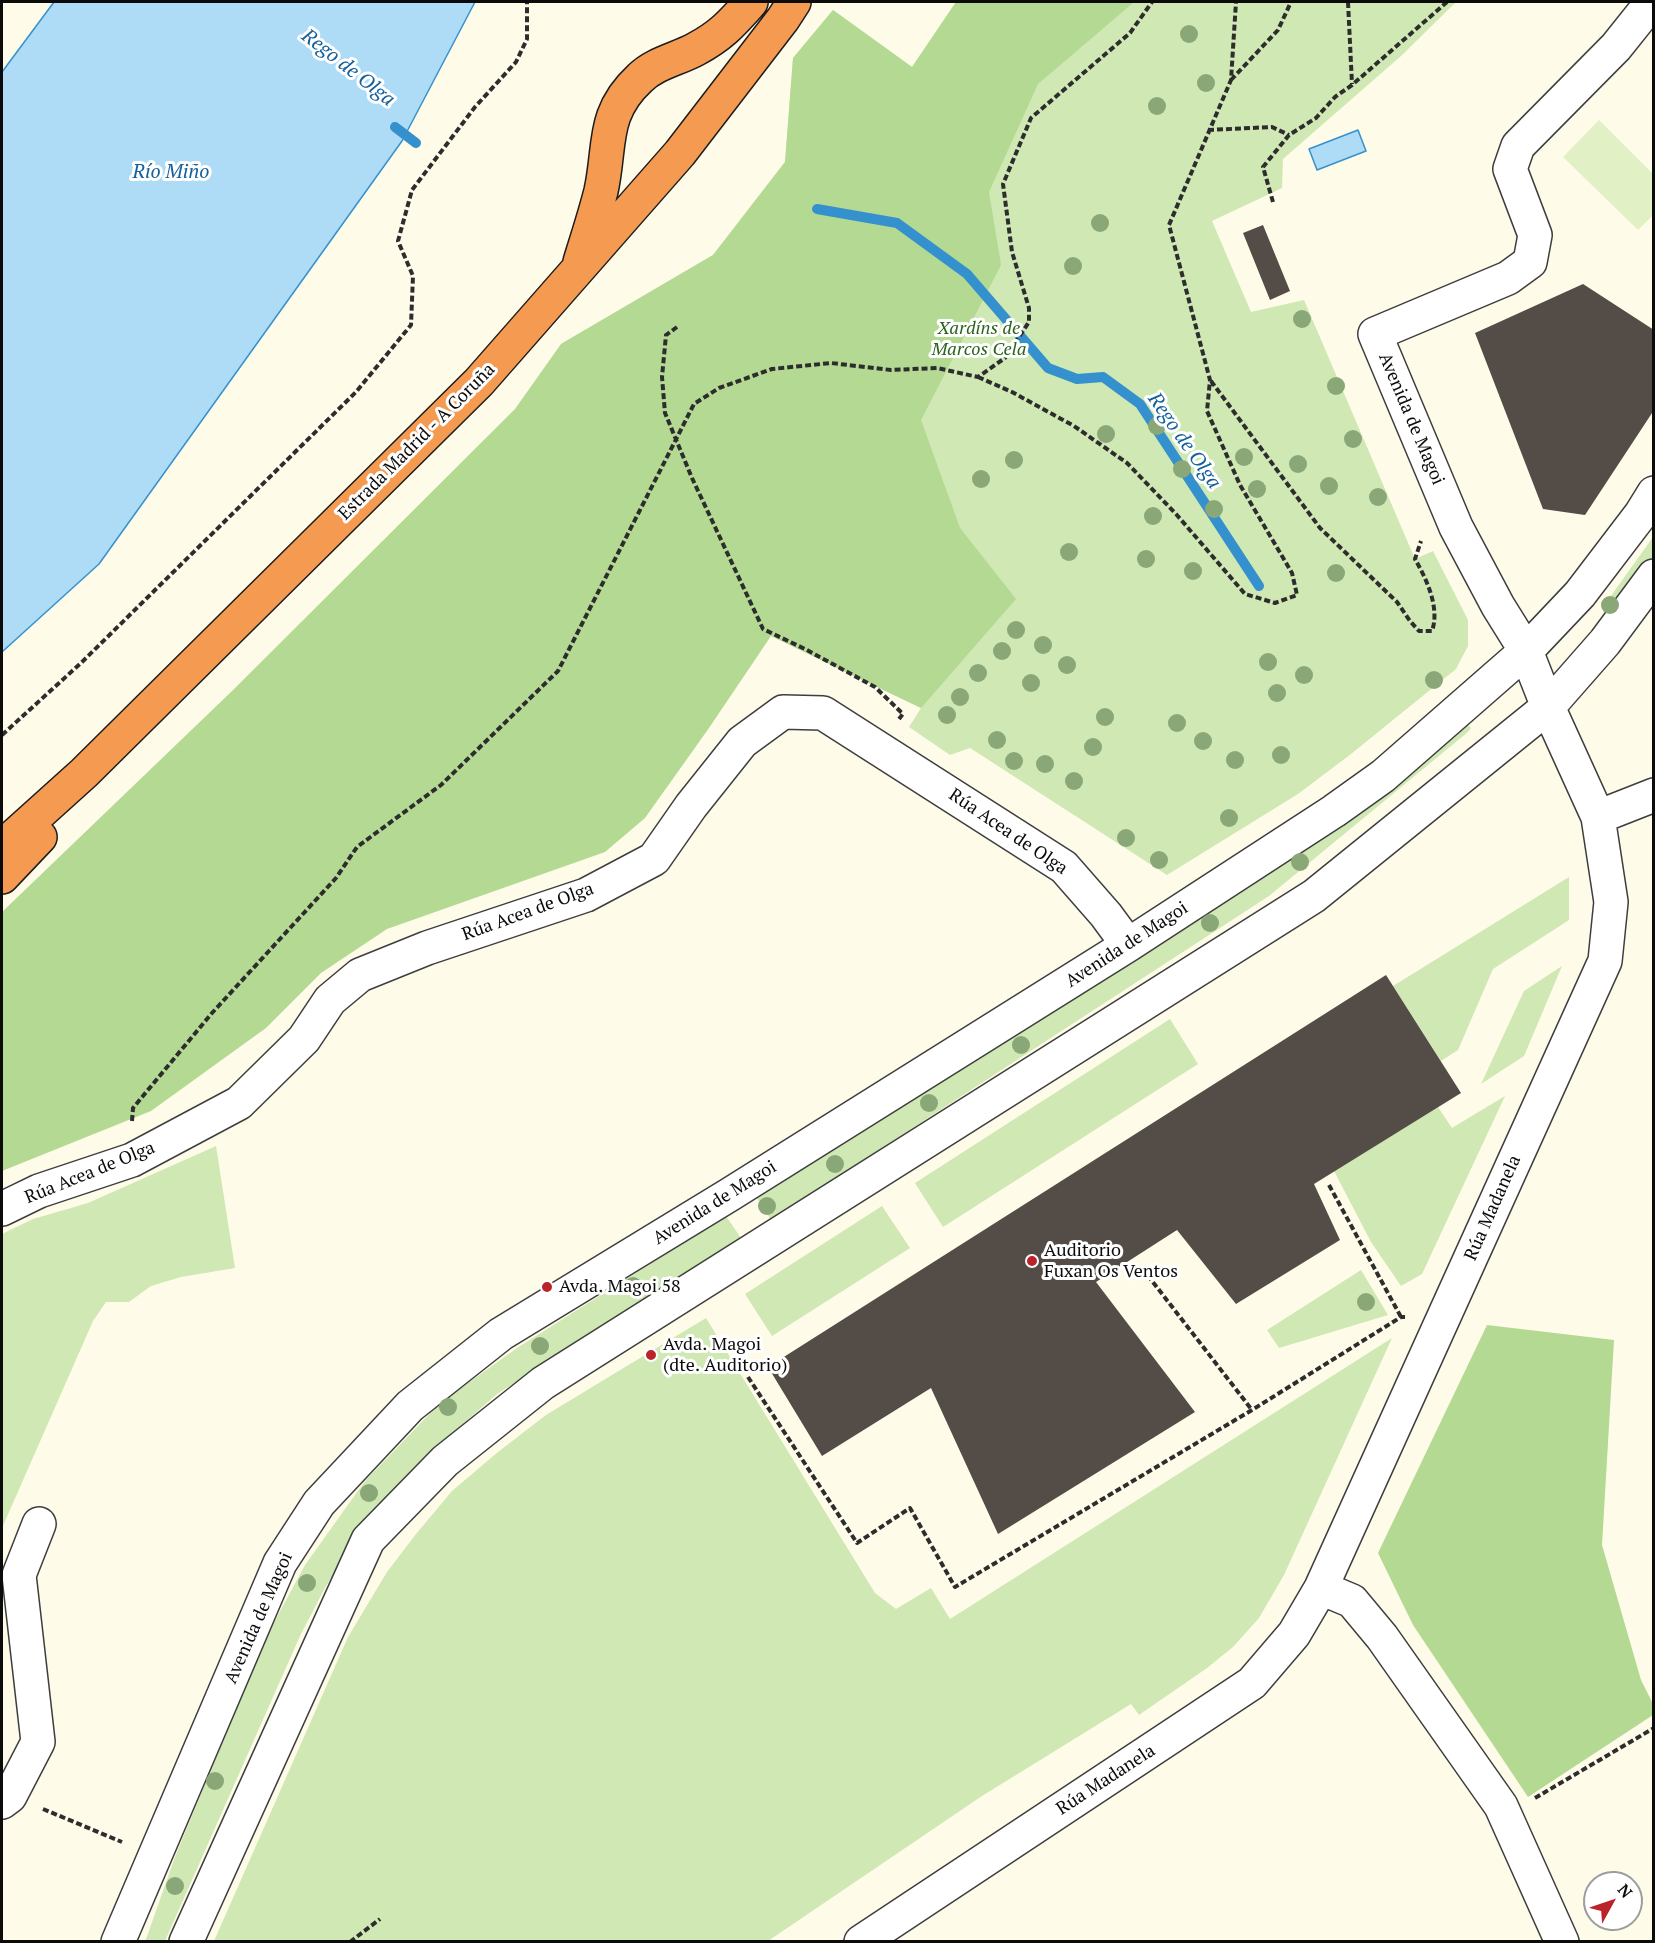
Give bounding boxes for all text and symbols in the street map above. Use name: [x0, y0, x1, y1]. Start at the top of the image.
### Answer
water label: Rego de Olga: [297, 24, 399, 112]
water label: Río Miño: [132, 160, 210, 184]
park label: Xardíns de Marcos Cela: [932, 318, 1026, 360]
street label: Avenida de Magoi: [1373, 350, 1449, 488]
street label: Estrada Madrid - A Coruña: [334, 359, 500, 525]
water label: Rego de Olga: [1142, 388, 1226, 494]
street label: Rúa Acea de Olga: [945, 784, 1071, 880]
street label: Rúa Acea de Olga: [459, 878, 597, 946]
street label: Avenida de Magoi: [1062, 897, 1192, 993]
street label: Rúa Acea de Olga: [22, 1137, 158, 1209]
street label: Rúa Madanela: [1460, 1152, 1526, 1264]
street label: Avenida de Magoi: [649, 1156, 781, 1250]
place label: Auditorio Fuxan Os Ventos: [1044, 1240, 1178, 1282]
marker: Auditorio Fuxan Os Ventos: [1025, 1254, 1039, 1268]
place label: Avda. Magoi 58: [559, 1276, 681, 1298]
marker: Avda. Magoi 58: [540, 1280, 554, 1294]
place label: Avda. Magoi (dte. Auditorio): [663, 1334, 787, 1376]
marker: Avda. Magoi (dte. Auditorio): [644, 1348, 658, 1362]
street label: Avenida de Magoi: [220, 1549, 298, 1687]
street label: Rúa Madanela: [1053, 1740, 1159, 1820]
north arrow: [1583, 1871, 1643, 1931]
text: N: [1613, 1879, 1638, 1902]

